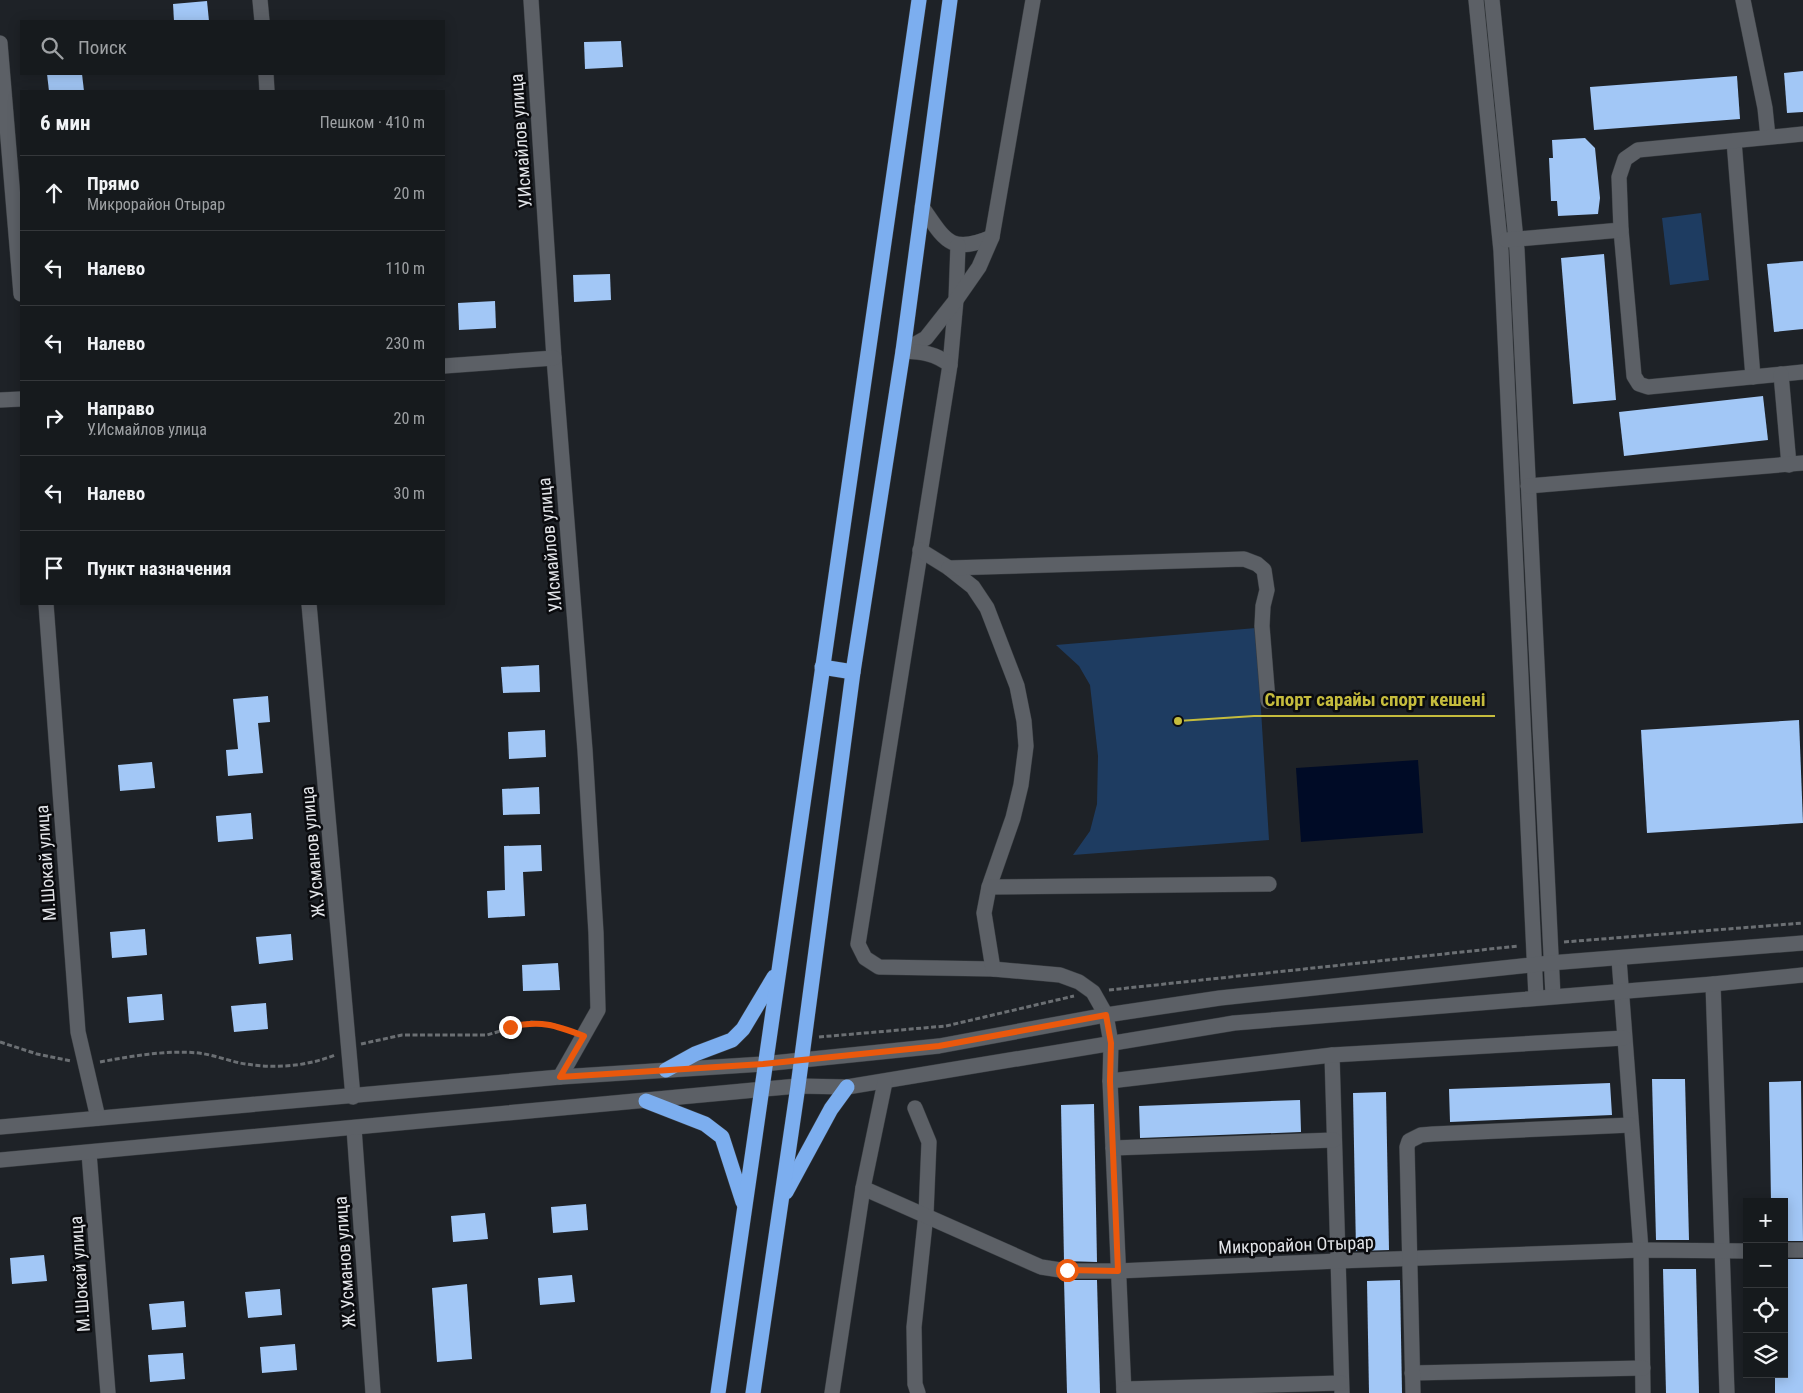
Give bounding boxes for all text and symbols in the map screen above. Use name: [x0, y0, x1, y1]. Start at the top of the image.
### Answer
search box: [20, 20, 445, 75]
icon: search: [38, 34, 66, 62]
text: Поиск: [78, 36, 127, 59]
street label: У.Исмайлов улица: [505, 73, 536, 209]
text: 6 мин: [40, 111, 90, 135]
text: Пешком · 410 m: [320, 113, 425, 132]
text: Прямо: [87, 172, 140, 195]
icon: ahead: [40, 179, 68, 207]
text: 20 m: [393, 184, 425, 203]
text: Микрорайон Отырар: [87, 195, 225, 214]
icon: left: [40, 254, 68, 282]
text: Налево: [87, 257, 145, 280]
text: 110 m: [386, 259, 425, 278]
icon: left: [40, 329, 68, 357]
text: Налево: [87, 332, 145, 355]
text: 230 m: [386, 334, 425, 353]
text: Направо: [87, 397, 154, 420]
icon: right: [40, 404, 68, 432]
text: 20 m: [393, 409, 425, 428]
text: У.Исмайлов улица: [87, 420, 207, 439]
street label: У.Исмайлов улица: [533, 477, 566, 613]
icon: left: [40, 479, 68, 507]
text: Налево: [87, 482, 145, 505]
text: 30 m: [393, 484, 425, 503]
icon: arrive: [40, 554, 68, 582]
text: Пункт назначения: [87, 557, 231, 580]
callout: Спорт сарайы спорт кешені: [1254, 682, 1495, 716]
text: Спорт сарайы спорт кешені: [1265, 688, 1485, 711]
street label: Ж.Усманов улица: [296, 785, 329, 919]
street label: М.Шокай улица: [31, 804, 60, 922]
route end: [499, 1016, 522, 1039]
street label: Ж.Усманов улица: [329, 1196, 360, 1328]
map controls: [1743, 1198, 1788, 1378]
button: +: [1743, 1198, 1788, 1243]
street label: М.Шокай улица: [65, 1215, 94, 1333]
street label: Микрорайон Отырар: [1218, 1231, 1374, 1258]
button: −: [1743, 1243, 1788, 1288]
route start: [1056, 1259, 1079, 1282]
button: locate: [1743, 1288, 1788, 1333]
button: layers: [1743, 1333, 1788, 1378]

